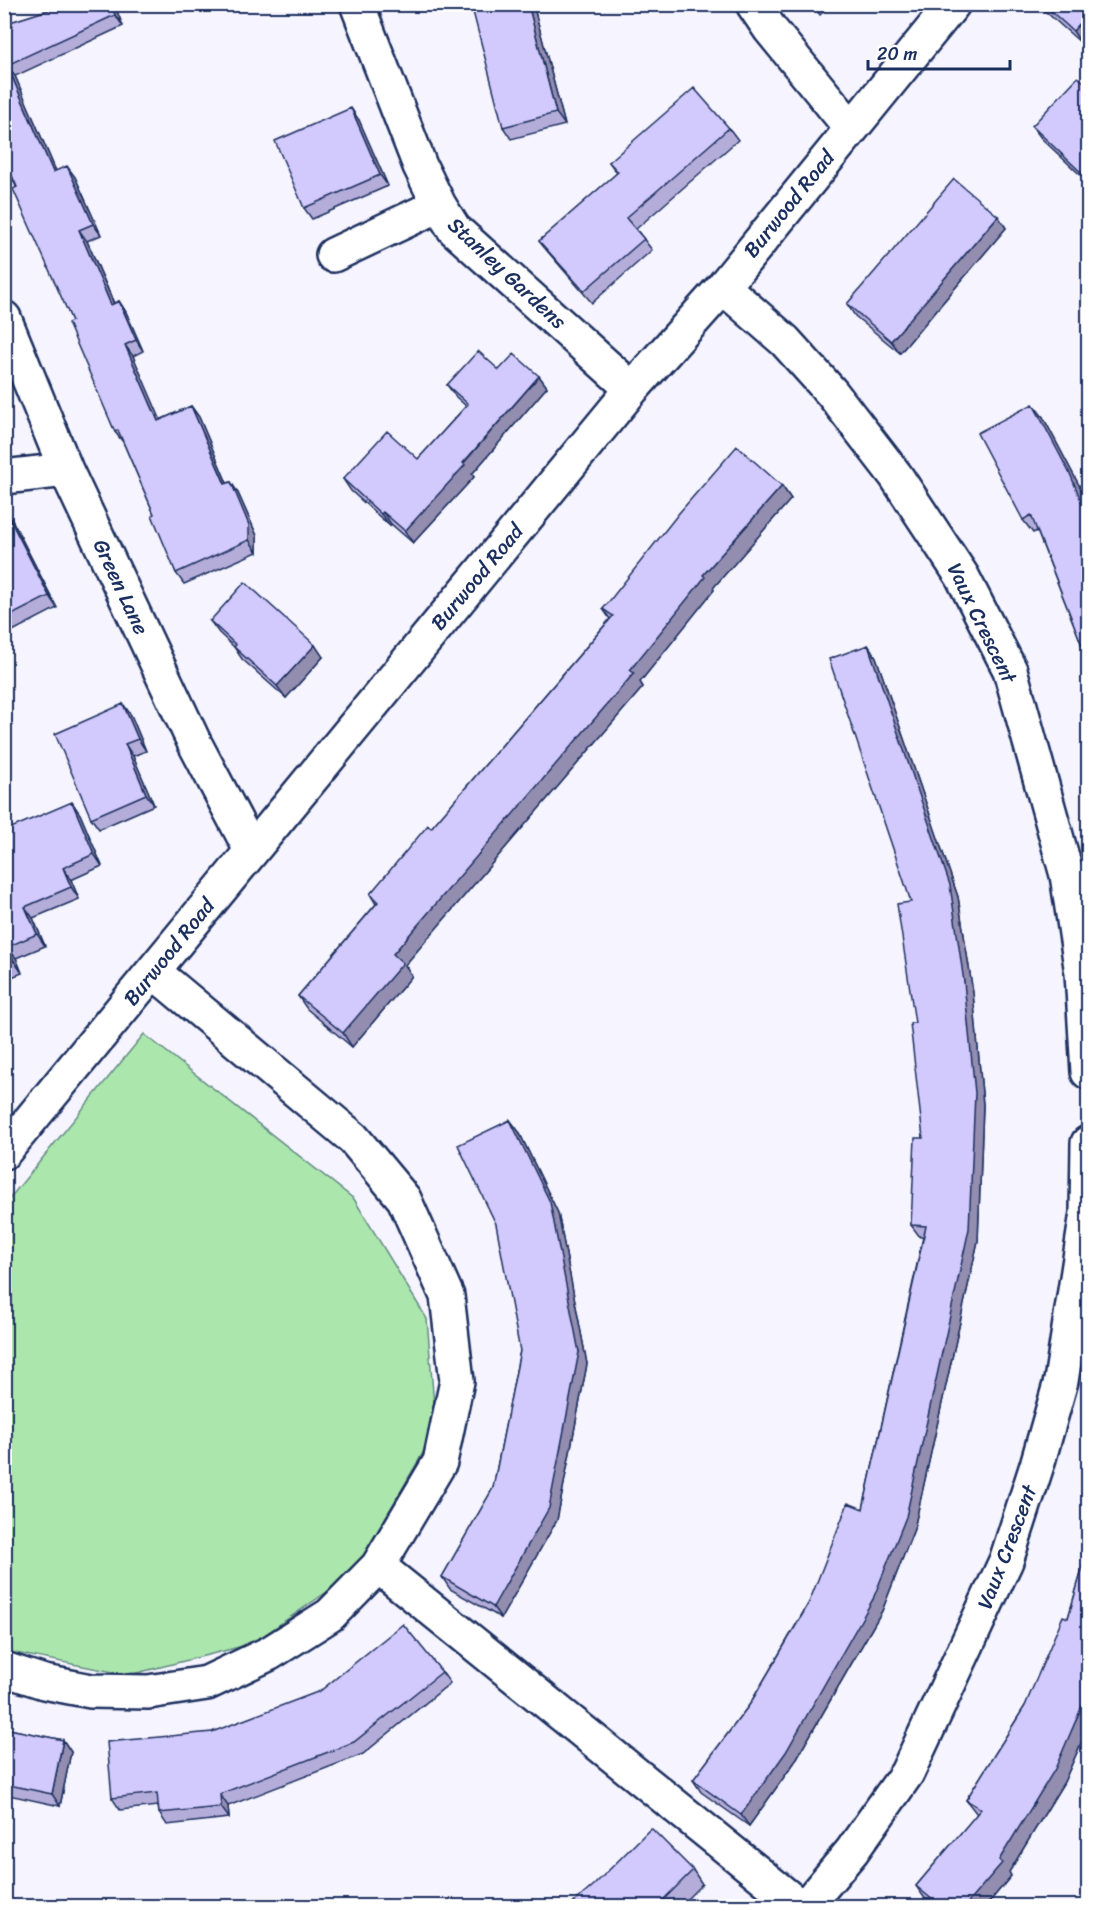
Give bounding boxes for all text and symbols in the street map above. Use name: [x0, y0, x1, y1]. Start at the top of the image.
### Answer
scale bar: [868, 33, 1010, 71]
text: 20 m: [877, 38, 917, 70]
street label: Burwood Road: [733, 140, 846, 267]
street label: Stanley Gardens: [438, 207, 576, 339]
street label: Burwood Road: [421, 513, 535, 639]
street label: Green Lane: [82, 533, 160, 642]
street label: Vaux Crescent: [936, 556, 1028, 691]
street label: Burwood Road: [113, 888, 226, 1015]
street label: Vaux Crescent: [966, 1478, 1049, 1615]

